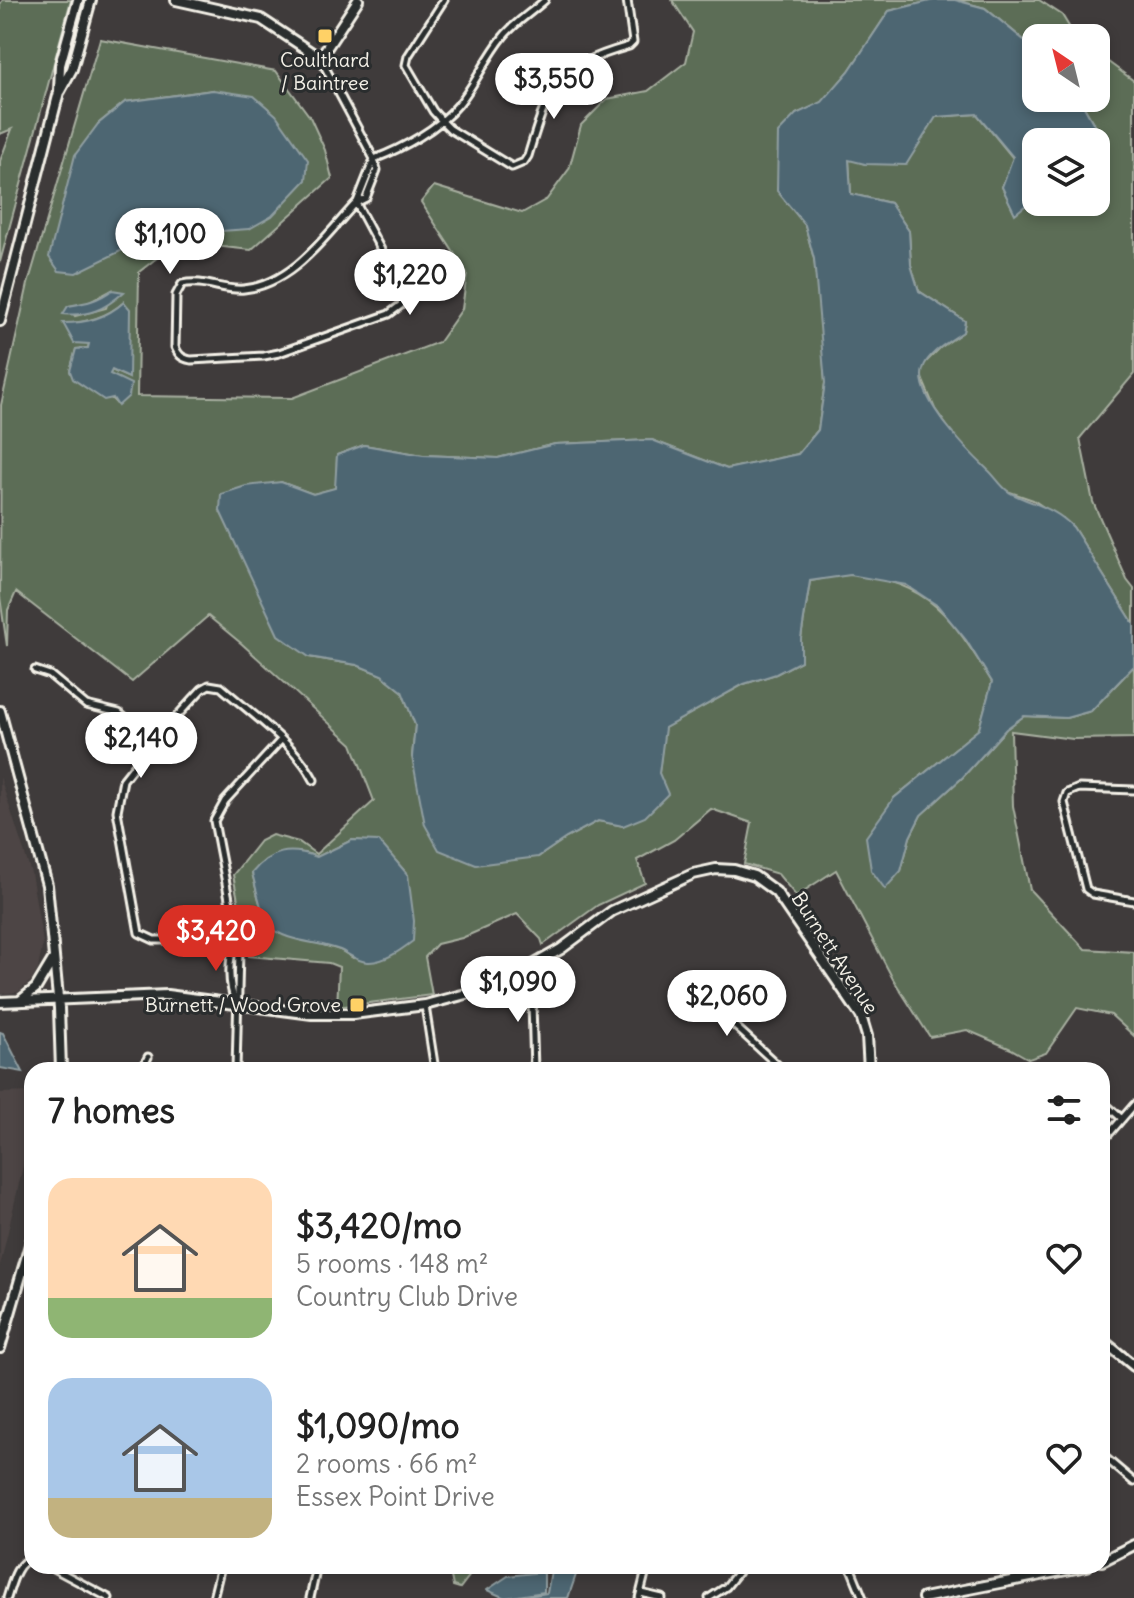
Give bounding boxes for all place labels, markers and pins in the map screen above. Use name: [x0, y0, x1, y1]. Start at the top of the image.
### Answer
marker: Coulthard / Baintree: [316, 27, 334, 45]
place label: Coulthard / Baintree: [280, 47, 370, 95]
pin: $3,550: [489, 53, 619, 121]
pin: $1,100: [105, 208, 235, 276]
pin: $1,220: [345, 249, 475, 317]
pin: $2,140: [76, 712, 206, 780]
pin: $3,420: [151, 905, 281, 973]
pin: $1,090: [453, 956, 583, 1024]
pin: $2,060: [662, 970, 792, 1038]
place label: Burnett / Wood Grove: [145, 992, 341, 1017]
marker: Burnett / Wood Grove: [348, 996, 366, 1014]

